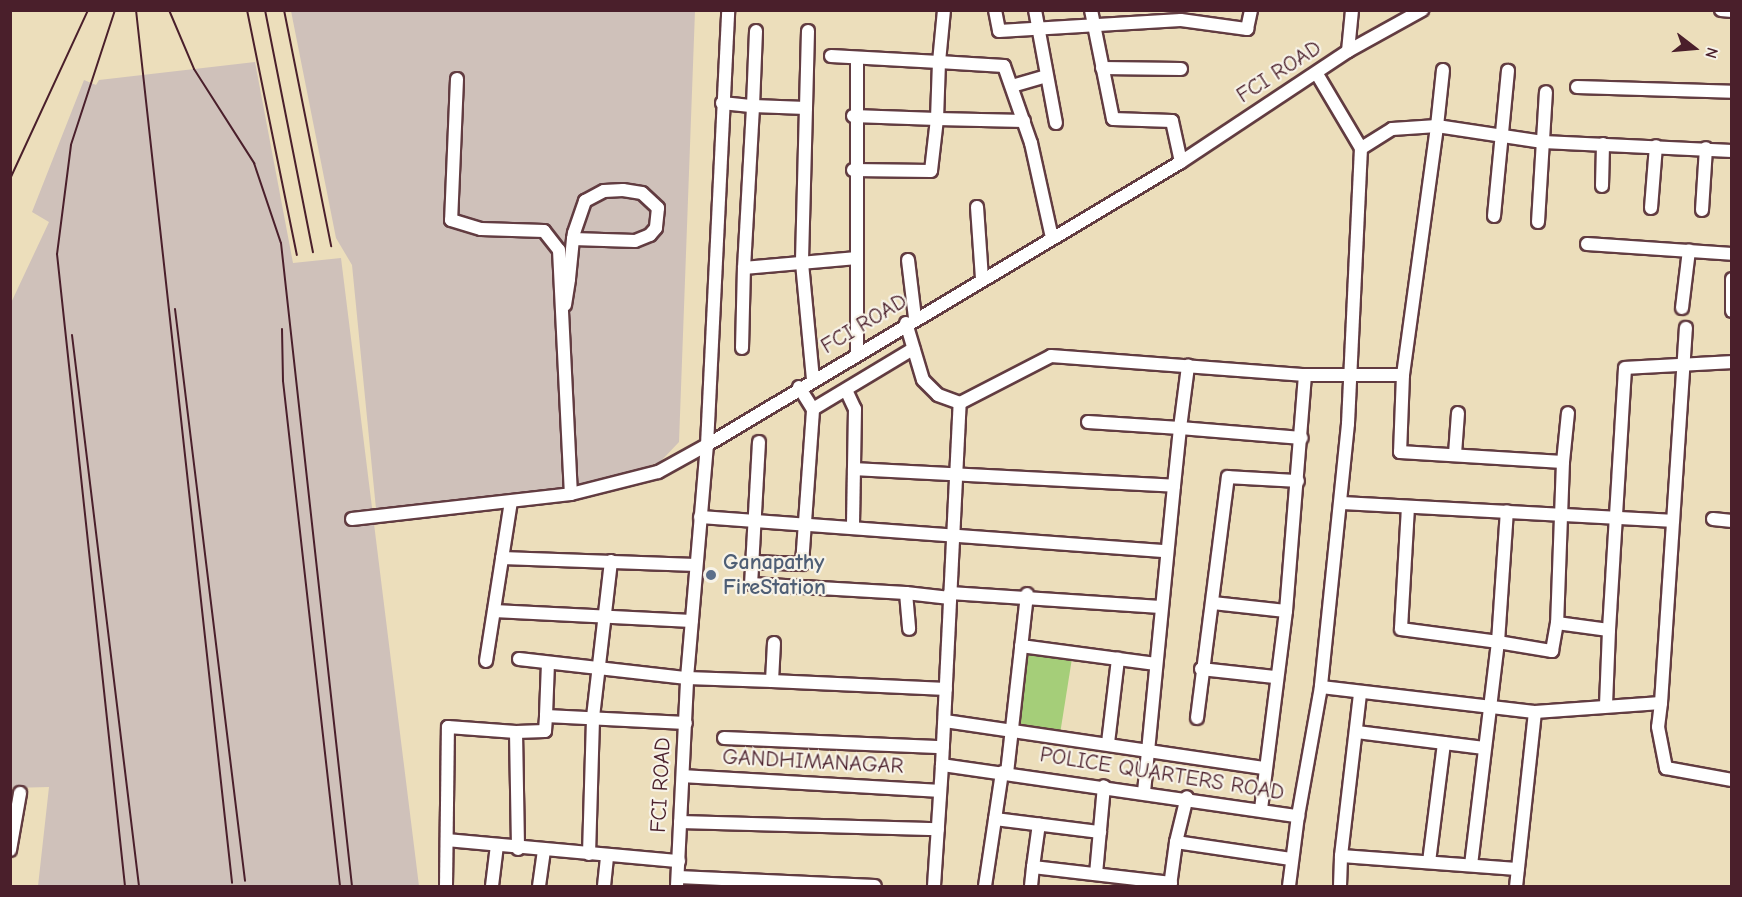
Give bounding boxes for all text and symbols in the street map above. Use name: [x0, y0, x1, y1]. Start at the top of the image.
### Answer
north arrow: [1664, 18, 1724, 78]
street label: FCI ROAD: [1232, 35, 1326, 109]
text: N: [1701, 45, 1721, 60]
street label: FCI ROAD: [816, 288, 912, 360]
place label: Ganapathy FireStation: [723, 549, 826, 600]
marker: Ganapathy FireStation: [704, 568, 718, 582]
street label: FCI ROAD: [645, 737, 677, 833]
street label: POLICE QUARTERS ROAD: [1038, 742, 1286, 806]
street label: GANDHIMANAGAR: [722, 744, 904, 780]

